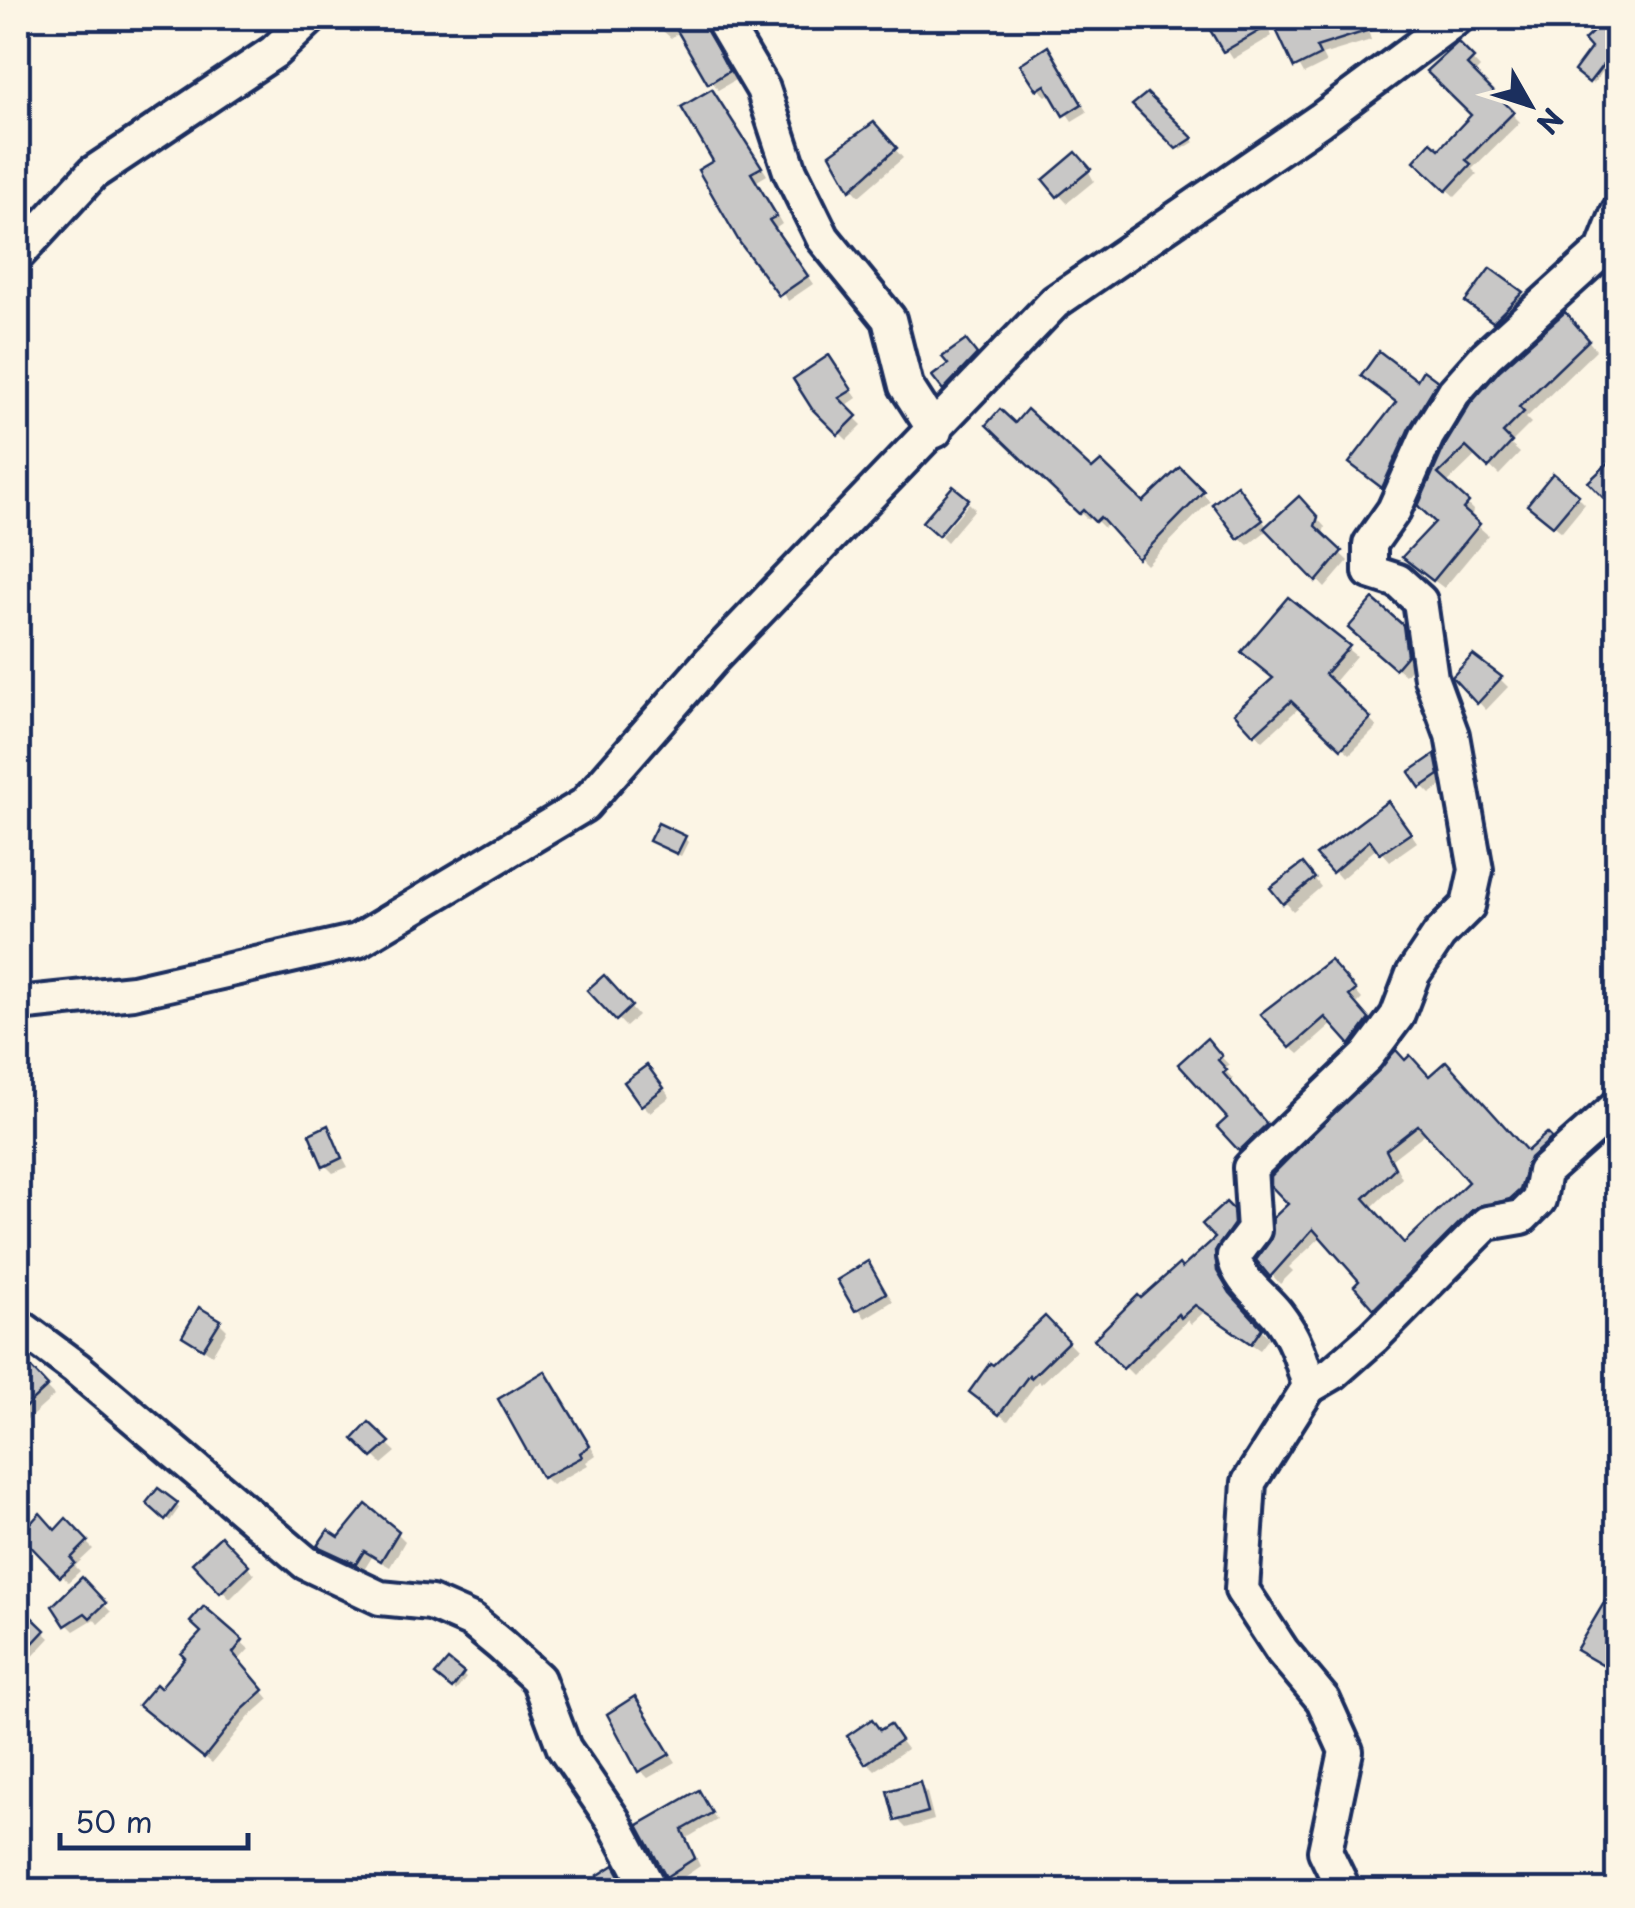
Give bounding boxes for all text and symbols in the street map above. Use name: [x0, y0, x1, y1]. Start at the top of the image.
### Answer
north arrow: [1480, 55, 1580, 155]
text: N: [1527, 100, 1574, 144]
scale bar: [60, 1788, 248, 1850]
text: 50 m: [75, 1798, 153, 1843]

